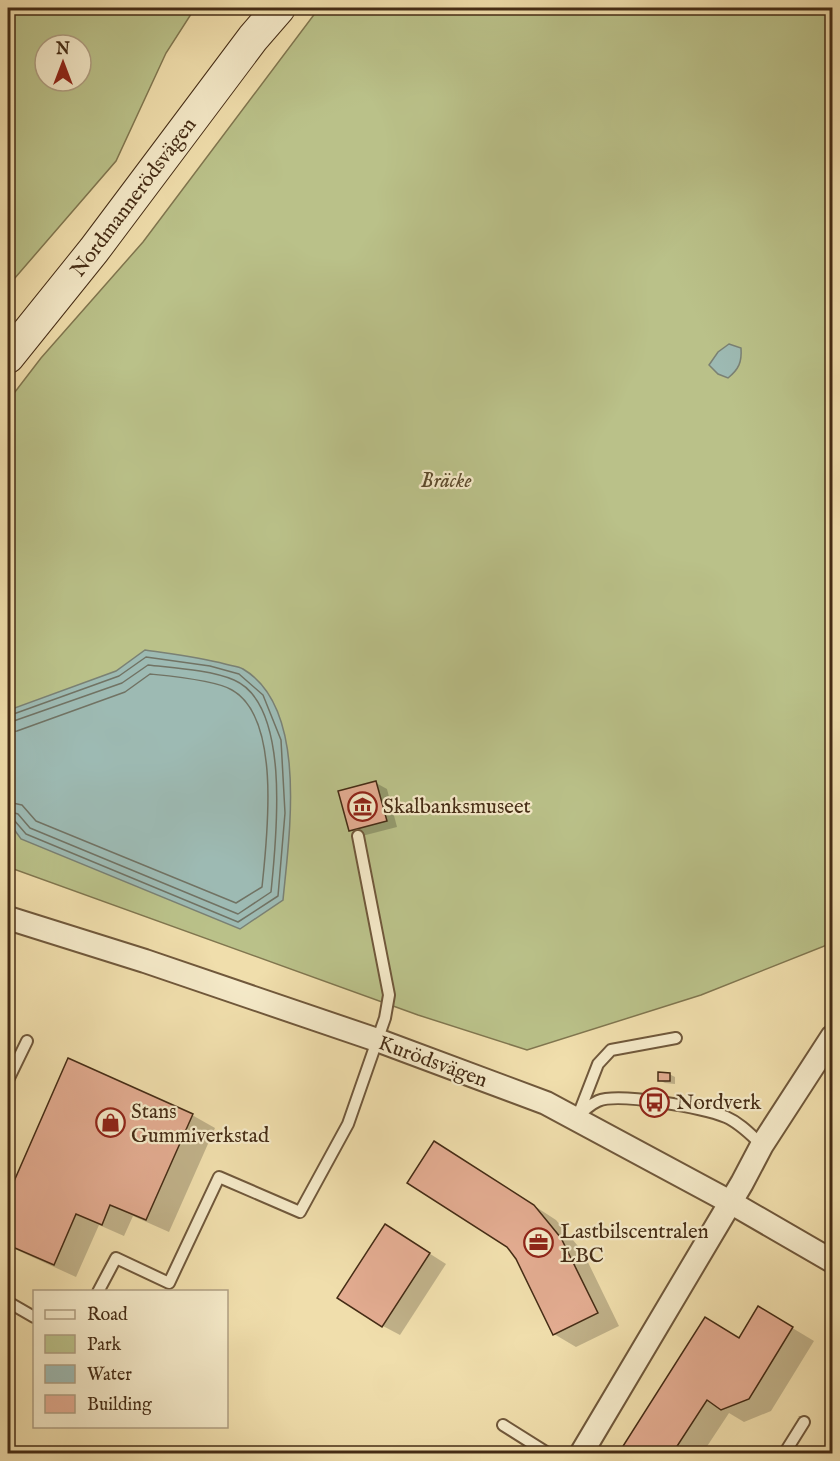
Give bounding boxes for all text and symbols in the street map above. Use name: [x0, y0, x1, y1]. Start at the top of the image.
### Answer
north arrow: [33, 33, 93, 93]
text: N: [55, 40, 70, 60]
street label: Nordmannerödsvägen: [65, 113, 203, 283]
park label: Bräcke: [420, 468, 472, 495]
museum icon: Skalbanksmuseet: [346, 790, 378, 822]
place label: Skalbanksmuseet: [383, 794, 531, 821]
street label: Kurödsvägen: [374, 1030, 491, 1095]
bus stop icon: Nordverk: [639, 1086, 671, 1118]
place label: Nordverk: [676, 1090, 762, 1117]
place label: Stans Gummiverkstad: [131, 1099, 270, 1150]
shop icon: Stans Gummiverkstad: [94, 1107, 126, 1139]
place label: Lastbilscentralen LBC: [560, 1219, 709, 1270]
office icon: Lastbilscentralen LBC: [523, 1227, 555, 1259]
legend: [33, 1290, 228, 1428]
text: Road: [87, 1304, 128, 1327]
text: Park: [87, 1334, 122, 1357]
text: Water: [87, 1364, 132, 1387]
text: Building: [87, 1394, 152, 1417]

